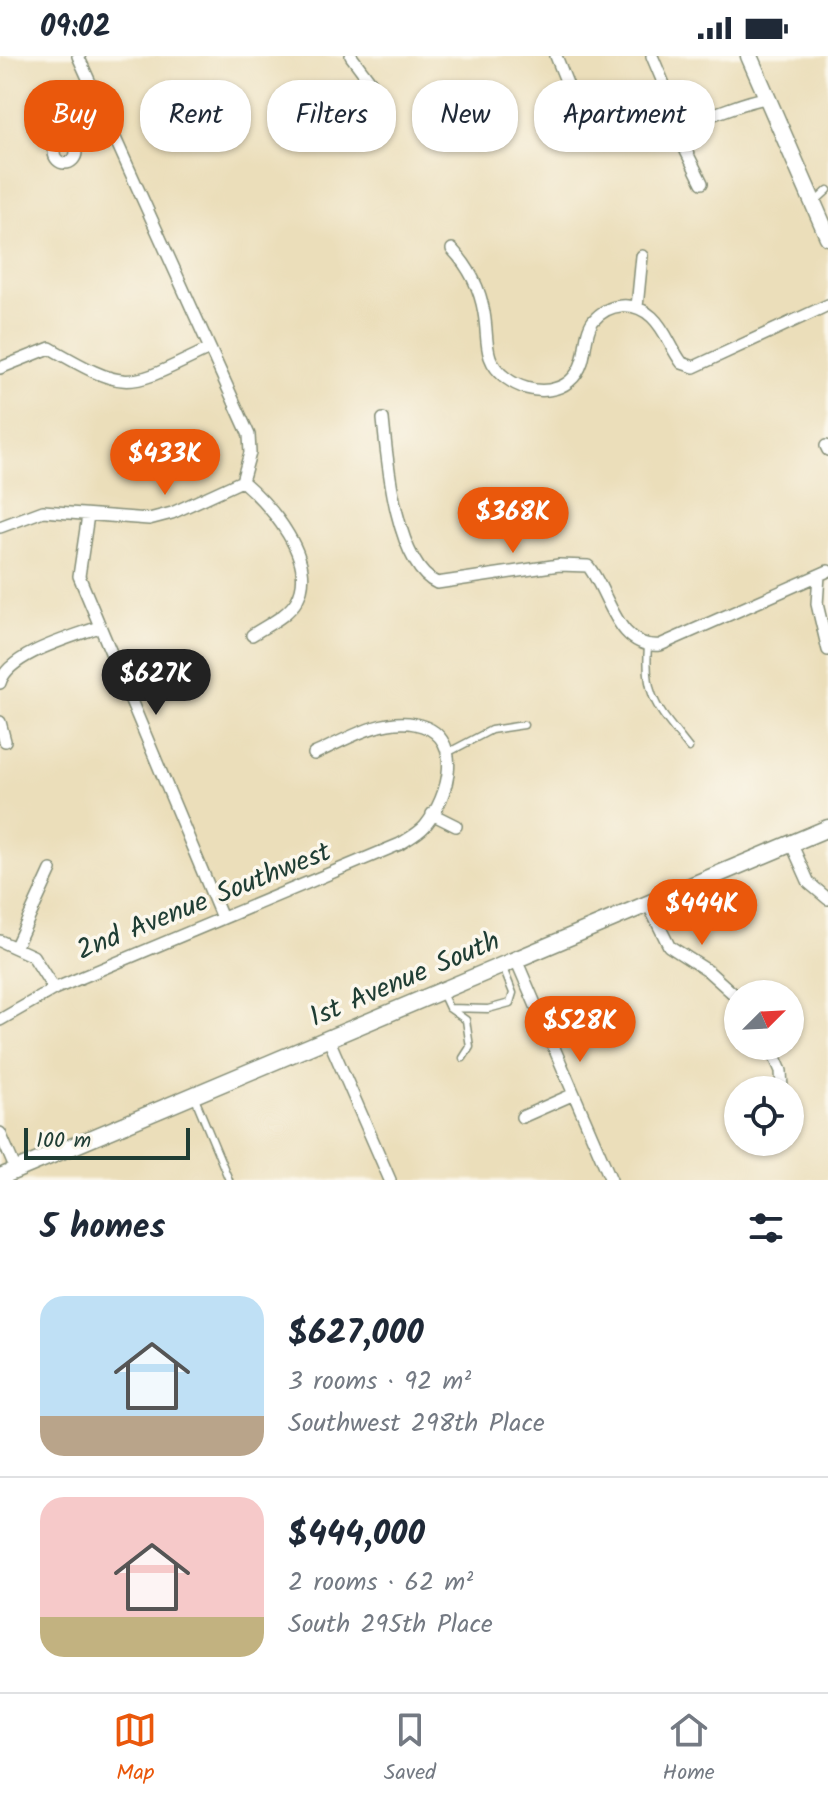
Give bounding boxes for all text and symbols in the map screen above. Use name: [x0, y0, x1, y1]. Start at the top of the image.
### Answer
text: 09:02: [40, 4, 111, 52]
chip: Buy: [24, 80, 124, 152]
chip: Rent: [140, 80, 251, 152]
chip: Filters: [267, 80, 396, 152]
chip: New: [412, 80, 518, 152]
chip: Apartment: [534, 80, 715, 152]
pin: $433K: [109, 429, 221, 497]
text: $433K: [128, 434, 202, 476]
pin: $368K: [457, 487, 569, 555]
text: $368K: [476, 492, 550, 534]
pin: $627K: [100, 649, 212, 717]
text: $627K: [120, 654, 192, 696]
street label: 2nd Avenue Southwest: [70, 830, 339, 974]
pin: $444K: [646, 879, 758, 947]
text: $444K: [665, 884, 739, 926]
street label: 1st Avenue South: [303, 920, 507, 1040]
north arrow: [724, 980, 804, 1060]
map controls: [724, 980, 804, 1156]
pin: $528K: [524, 996, 636, 1064]
text: $528K: [543, 1001, 617, 1043]
button: locate: [724, 1076, 804, 1156]
scale bar: [24, 1124, 190, 1160]
text: 100 m: [36, 1124, 91, 1159]
text: 5 homes: [40, 1201, 165, 1255]
icon: filters: [744, 1206, 788, 1250]
text: $627,000: [288, 1307, 424, 1361]
icon: home: [104, 1328, 200, 1424]
text: 3 rooms · 92 m²: [288, 1361, 471, 1403]
text: Southwest 298th Place: [288, 1403, 545, 1445]
text: $444,000: [288, 1508, 425, 1562]
icon: home: [104, 1529, 200, 1625]
text: 2 rooms · 62 m²: [288, 1562, 473, 1604]
text: South 295th Place: [288, 1604, 493, 1646]
tab: Map: [113, 1708, 157, 1791]
tab: Saved: [384, 1708, 436, 1791]
tab: Home: [663, 1708, 715, 1791]

